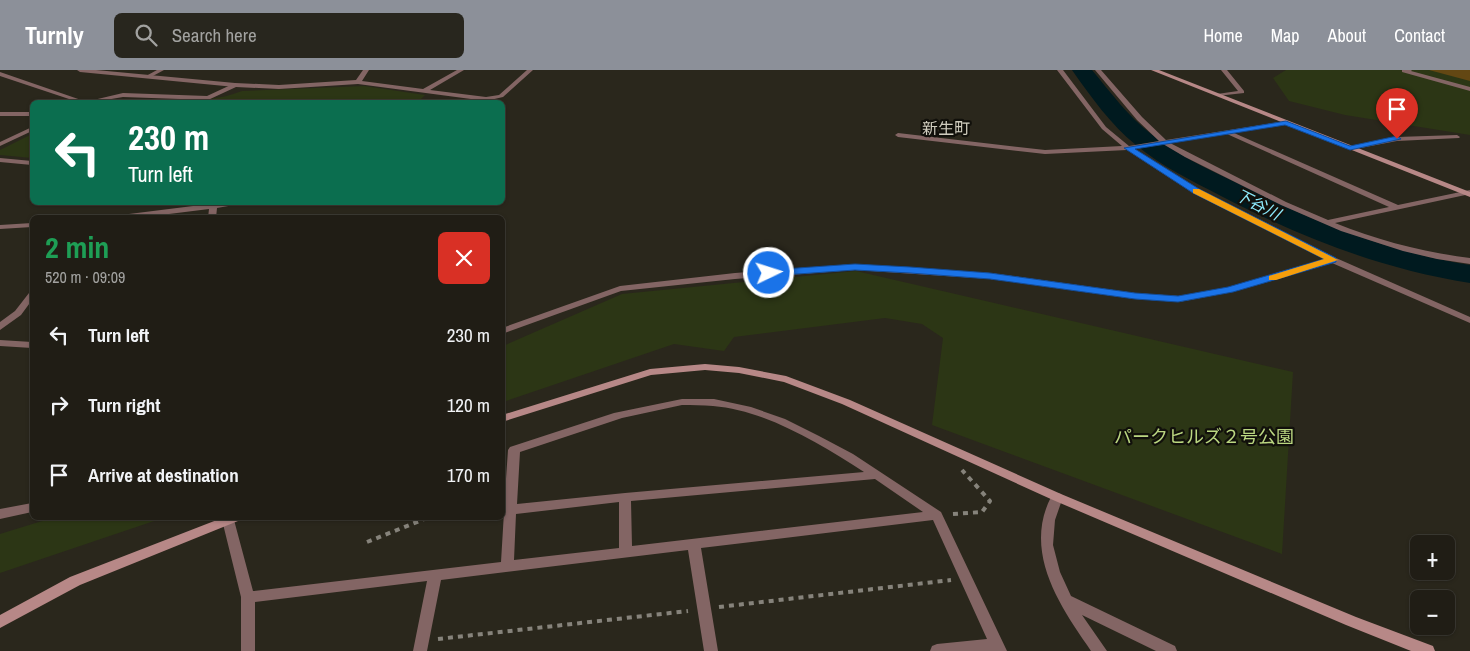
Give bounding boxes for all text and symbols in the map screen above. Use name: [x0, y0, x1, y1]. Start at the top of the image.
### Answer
search box: [114, 13, 464, 58]
text: Turnly: [25, 19, 84, 51]
icon: search: [132, 21, 160, 49]
text: Search here: [172, 22, 257, 48]
text: Home: [1203, 23, 1243, 48]
text: Map: [1271, 23, 1300, 48]
text: About: [1328, 23, 1366, 48]
text: Contact: [1394, 23, 1445, 48]
pin: [1376, 88, 1418, 139]
icon: arrive: [1383, 95, 1411, 123]
text: 230 m: [128, 114, 209, 161]
district label: 新生町: [922, 117, 970, 139]
icon: left: [45, 120, 110, 185]
text: Turn left: [128, 159, 193, 189]
water label: 下谷川: [1232, 183, 1286, 226]
text: 2 min: [45, 227, 109, 267]
button: close: [438, 232, 490, 284]
position arrow: [742, 246, 794, 298]
text: 520 m · 09:09: [45, 266, 125, 288]
icon: left: [45, 321, 73, 349]
text: Turn left: [88, 322, 149, 348]
text: 230 m: [447, 322, 490, 348]
icon: right: [45, 391, 73, 419]
text: Turn right: [88, 392, 160, 418]
text: 120 m: [447, 392, 490, 418]
park label: パークヒルズ２号公園: [1114, 424, 1294, 449]
icon: arrive: [45, 461, 73, 489]
text: Arrive at destination: [88, 462, 239, 488]
text: 170 m: [447, 462, 490, 488]
map controls: [1410, 535, 1455, 635]
button: +: [1410, 535, 1455, 580]
button: −: [1410, 590, 1455, 635]

